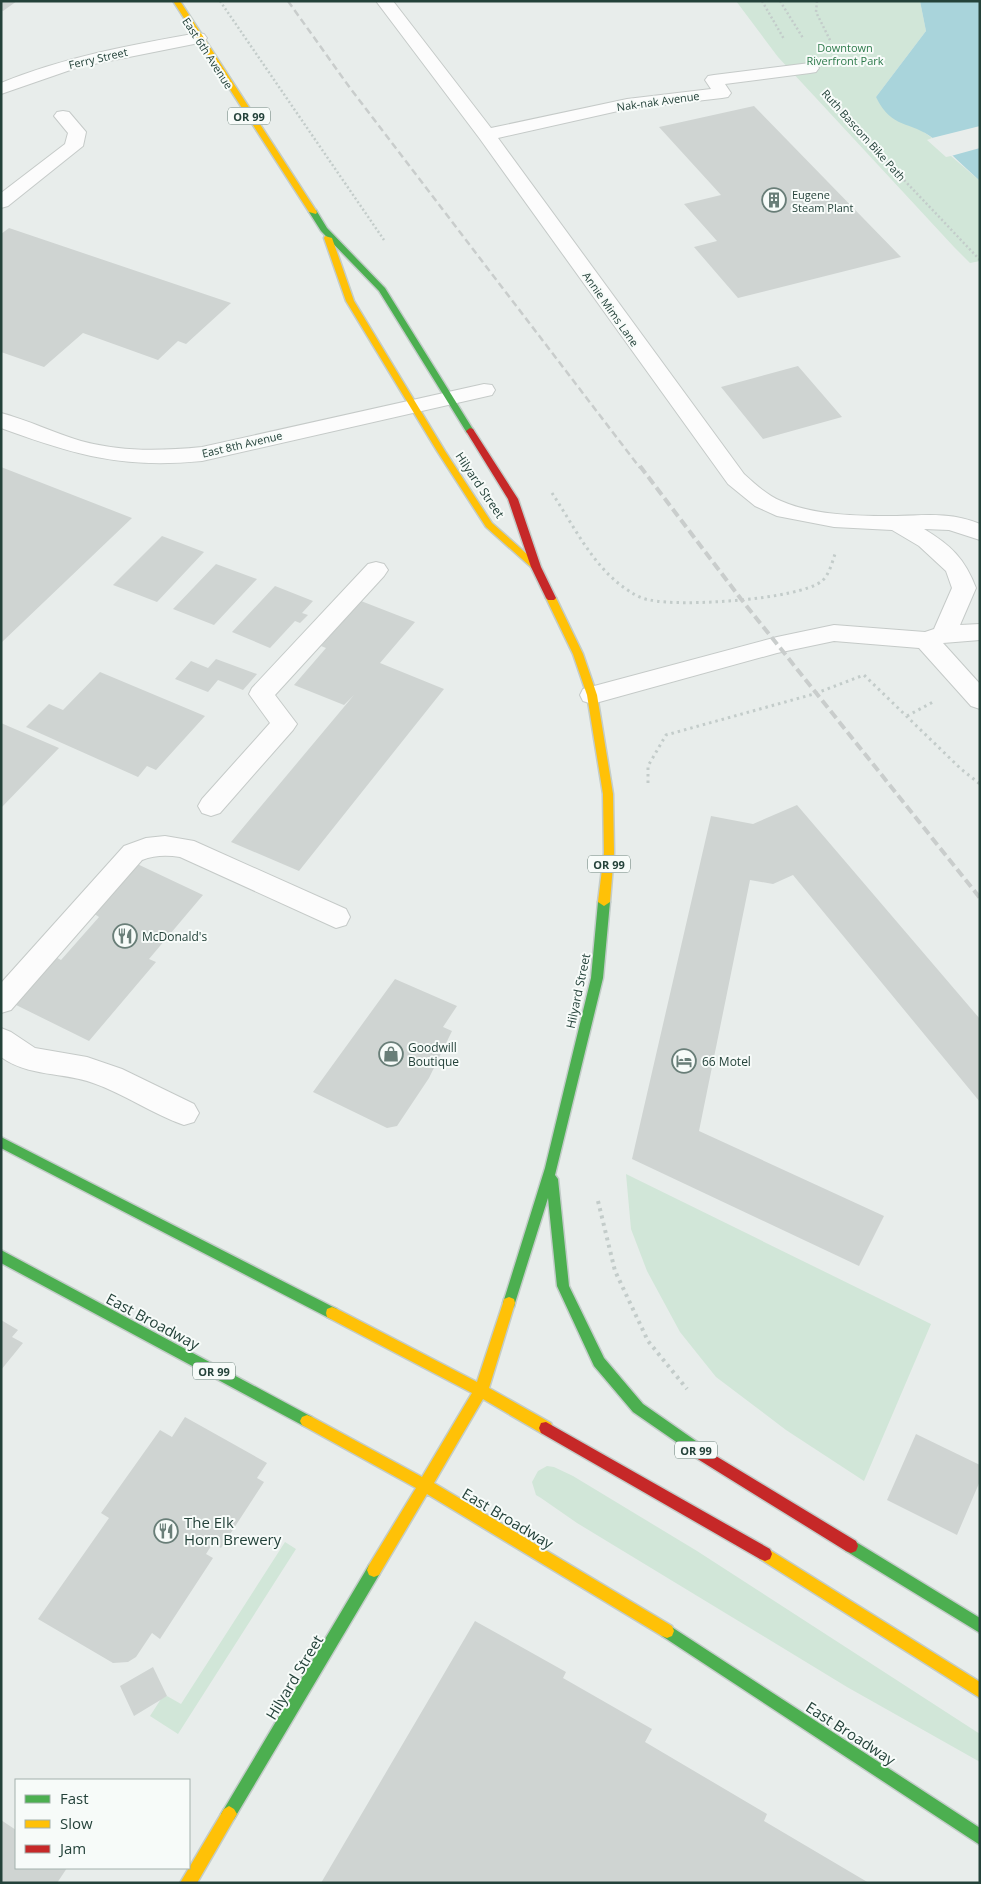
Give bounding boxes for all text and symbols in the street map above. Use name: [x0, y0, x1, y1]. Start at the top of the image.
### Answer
street label: East 6th Avenue: [179, 14, 237, 92]
park label: Downtown Riverfront Park: [806, 40, 884, 68]
street label: Ferry Street: [67, 44, 129, 72]
street label: Ruth Bascom Bike Path: [819, 86, 909, 184]
street label: Nak-nak Avenue: [616, 88, 700, 114]
road number: OR 99: [228, 108, 270, 124]
building icon: Eugene Steam Plant: [761, 187, 787, 213]
place label: Eugene Steam Plant: [792, 187, 854, 215]
street label: Annie Mims Lane: [580, 269, 642, 349]
street label: East 8th Avenue: [200, 427, 284, 461]
street label: Hilyard Street: [452, 449, 508, 521]
road number: OR 99: [588, 856, 630, 872]
restaurant icon: McDonald's: [112, 923, 138, 949]
place label: McDonald's: [142, 928, 207, 945]
street label: Hilyard Street: [562, 952, 594, 1030]
place label: Goodwill Boutique: [408, 1039, 459, 1070]
shop icon: Goodwill Boutique: [378, 1041, 404, 1067]
hotel icon: 66 Motel: [671, 1048, 697, 1074]
place label: 66 Motel: [702, 1053, 751, 1070]
street label: East Broadway: [103, 1288, 204, 1354]
road number: OR 99: [193, 1362, 235, 1380]
road number: OR 99: [675, 1442, 717, 1458]
street label: East Broadway: [459, 1483, 558, 1553]
place label: The Elk Horn Brewery: [184, 1512, 282, 1549]
restaurant icon: The Elk Horn Brewery: [153, 1518, 179, 1544]
street label: Hilyard Street: [261, 1631, 327, 1723]
street label: East Broadway: [802, 1697, 900, 1770]
legend: [15, 1779, 190, 1869]
text: Fast: [60, 1788, 89, 1808]
text: Slow: [60, 1813, 93, 1833]
text: Jam: [58, 1838, 86, 1858]

